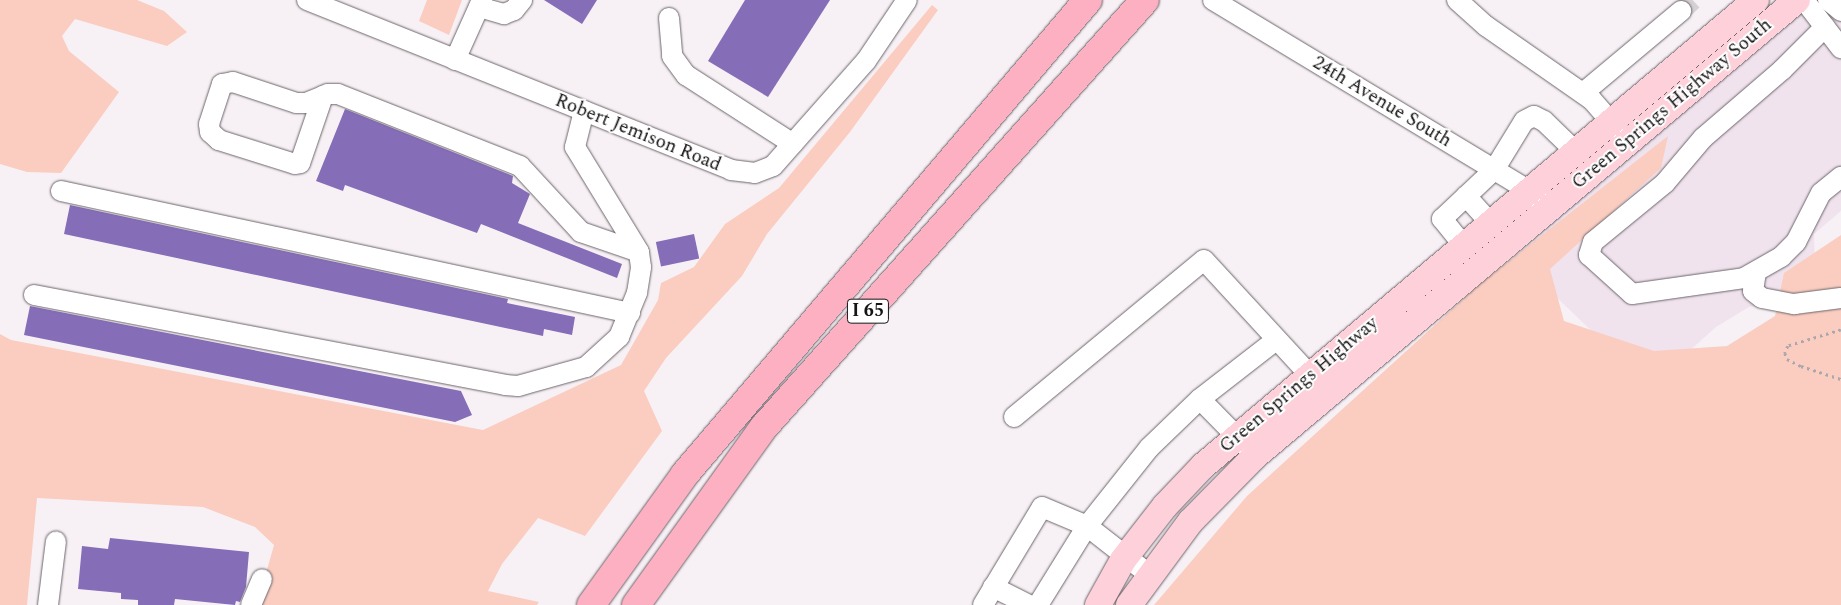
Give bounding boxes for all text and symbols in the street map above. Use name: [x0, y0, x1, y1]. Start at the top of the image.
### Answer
street label: Green Springs Highway South: [1567, 14, 1777, 194]
street label: 24th Avenue South: [1308, 51, 1456, 153]
street label: Robert Jemison Road: [552, 89, 724, 177]
road number: I 65: [847, 296, 889, 326]
street label: Green Springs Highway: [1215, 312, 1383, 458]

